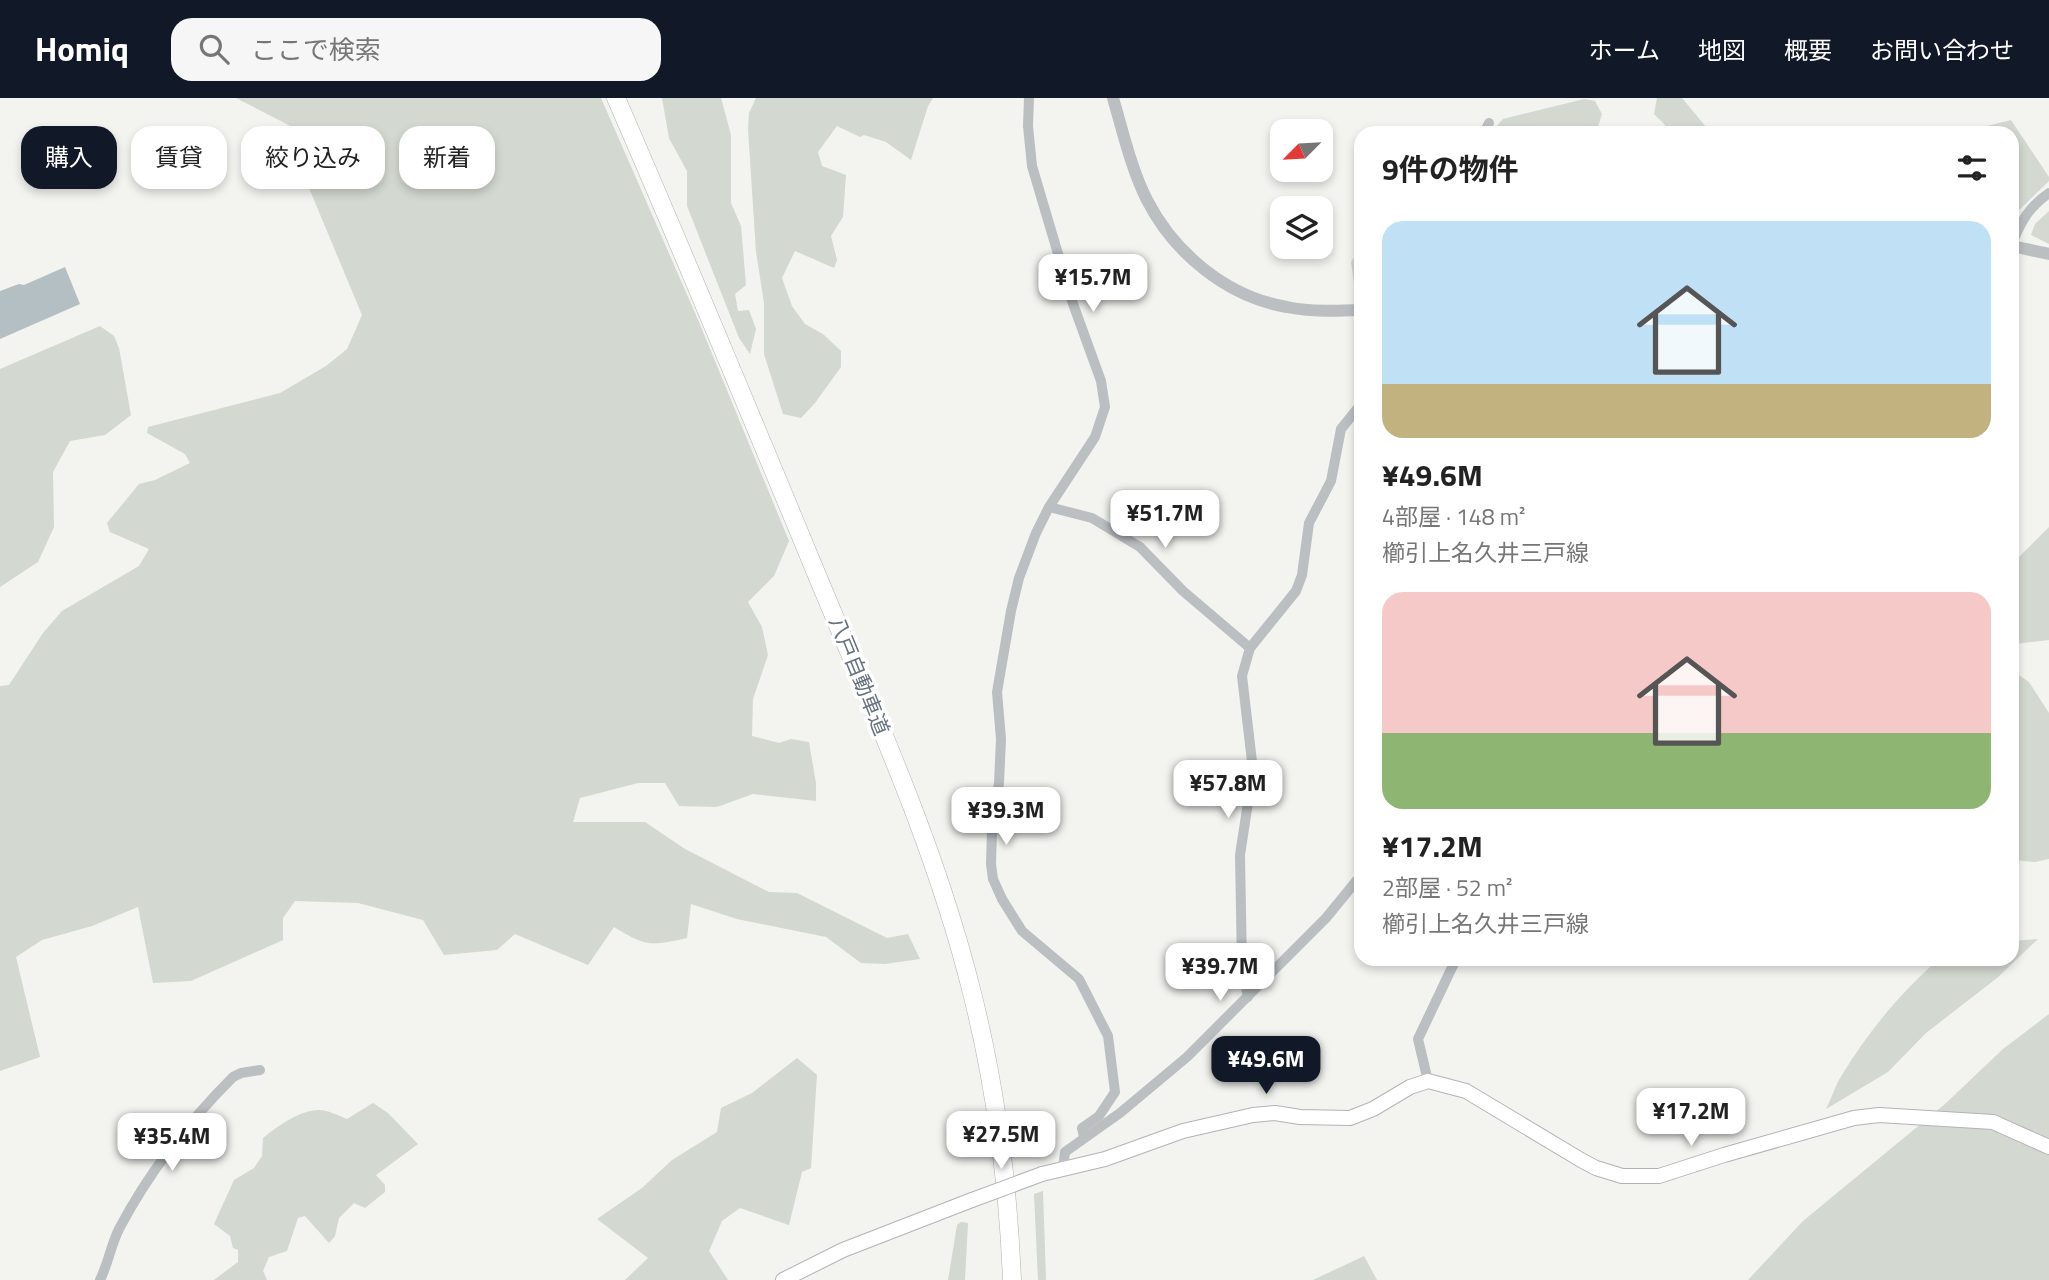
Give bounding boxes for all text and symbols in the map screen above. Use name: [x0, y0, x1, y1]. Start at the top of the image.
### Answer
search box: [171, 18, 661, 81]
text: Homiq: [35, 24, 129, 74]
icon: search: [195, 30, 233, 68]
text: ここで検索: [251, 30, 381, 69]
text: ホーム: [1589, 32, 1660, 68]
text: 地図: [1698, 32, 1746, 68]
text: 概要: [1784, 32, 1832, 68]
text: お問い合わせ: [1870, 32, 2014, 68]
north arrow: [1270, 119, 1334, 182]
map controls: [1270, 119, 1333, 259]
chip: 購入: [21, 126, 117, 189]
chip: 賃貸: [131, 126, 227, 189]
chip: 絞り込み: [241, 126, 385, 189]
chip: 新着: [399, 126, 495, 189]
text: 9件の物件: [1382, 146, 1519, 192]
icon: filters: [1953, 149, 1991, 187]
button: layers: [1270, 196, 1333, 259]
pin: ¥15.7M: [1036, 254, 1150, 314]
text: ¥15.7M: [1054, 259, 1132, 294]
icon: home: [1624, 267, 1750, 393]
text: ¥49.6M: [1382, 452, 1483, 498]
pin: ¥51.7M: [1108, 490, 1222, 550]
text: ¥51.7M: [1126, 495, 1204, 530]
text: 4部屋 · 148 m²: [1382, 499, 1525, 534]
text: 櫛引上名久井三戸線: [1382, 535, 1589, 570]
street label: 八戸自動車道: [821, 611, 898, 740]
icon: home: [1624, 638, 1750, 764]
pin: ¥57.8M: [1171, 760, 1285, 820]
text: ¥57.8M: [1189, 765, 1267, 800]
pin: ¥39.3M: [949, 788, 1063, 847]
text: ¥39.3M: [967, 792, 1045, 827]
text: ¥17.2M: [1382, 823, 1483, 869]
text: 2部屋 · 52 m²: [1382, 870, 1512, 905]
text: 櫛引上名久井三戸線: [1382, 906, 1589, 941]
pin: ¥39.7M: [1163, 944, 1277, 1003]
text: ¥39.7M: [1181, 948, 1259, 983]
pin: ¥49.6M: [1209, 1037, 1323, 1096]
text: ¥49.6M: [1227, 1041, 1305, 1076]
pin: ¥17.2M: [1634, 1088, 1748, 1148]
text: ¥17.2M: [1652, 1093, 1730, 1128]
pin: ¥27.5M: [944, 1112, 1058, 1171]
pin: ¥35.4M: [115, 1114, 229, 1173]
text: ¥27.5M: [962, 1116, 1040, 1151]
text: ¥35.4M: [133, 1118, 211, 1153]

